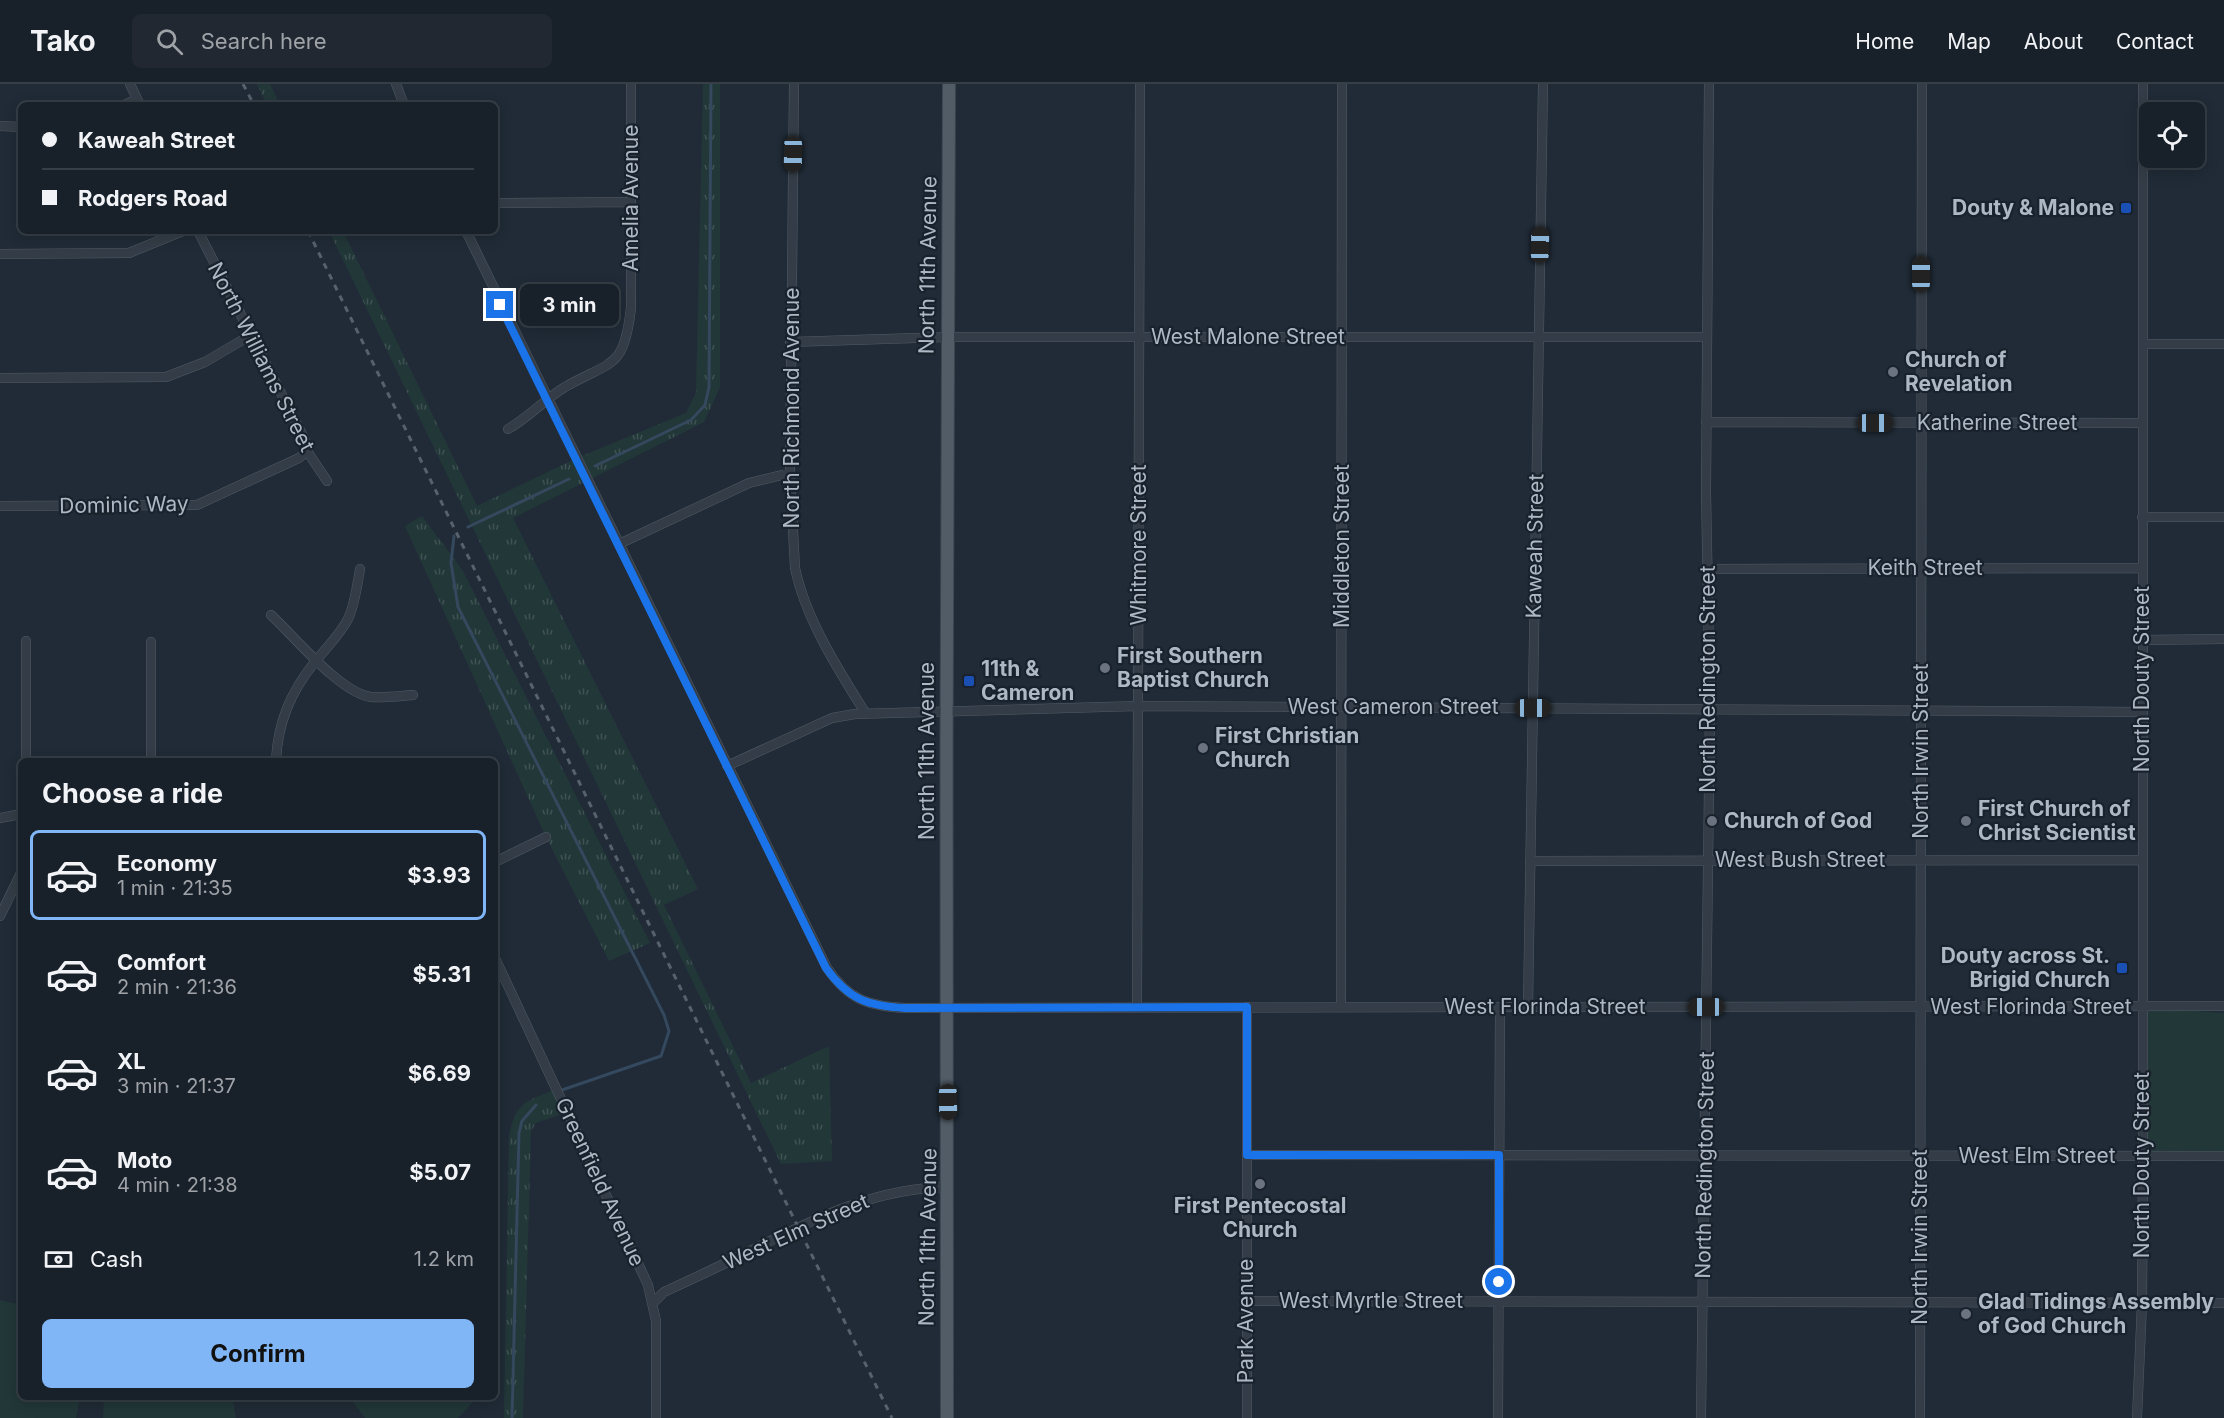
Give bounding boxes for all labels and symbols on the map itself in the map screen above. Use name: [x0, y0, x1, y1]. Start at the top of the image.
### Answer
street label: Amelia Avenue: [618, 125, 643, 271]
car: [784, 136, 802, 172]
street label: North 11th Avenue: [913, 176, 942, 354]
place label: Douty & Malone: [1952, 195, 2114, 220]
marker: Douty & Malone: [2119, 201, 2133, 215]
car: [1531, 227, 1549, 263]
car: [1912, 256, 1930, 292]
street label: North Williams Street: [203, 258, 320, 456]
callout: 3 min: [521, 284, 620, 326]
street label: North Richmond Avenue: [779, 288, 804, 528]
route end: [486, 291, 513, 318]
street label: West Malone Street: [1151, 324, 1345, 349]
place label: Church of Revelation: [1905, 347, 2013, 396]
marker: Church of Revelation: [1886, 365, 1900, 379]
street label: Katherine Street: [1917, 410, 2077, 435]
car: [1857, 414, 1893, 432]
street label: Whitmore Street: [1126, 464, 1151, 626]
street label: Middleton Street: [1329, 464, 1354, 628]
street label: Kaweah Street: [1521, 473, 1548, 618]
street label: Dominic Way: [59, 491, 189, 518]
street label: Keith Street: [1867, 555, 1983, 580]
street label: North Redington Street: [1695, 565, 1720, 793]
street label: North Douty Street: [2129, 586, 2154, 772]
place label: First Southern Baptist Church: [1117, 643, 1269, 692]
place label: 11th & Cameron: [981, 656, 1074, 705]
marker: First Southern Baptist Church: [1098, 661, 1112, 675]
street label: North 11th Avenue: [914, 662, 939, 840]
street label: North Irwin Street: [1908, 663, 1933, 839]
marker: 11th & Cameron: [962, 674, 976, 688]
street label: West Cameron Street: [1287, 694, 1499, 719]
car: [1515, 699, 1551, 717]
place label: First Christian Church: [1215, 723, 1359, 772]
marker: First Christian Church: [1196, 741, 1210, 755]
place label: First Church of Christ Scientist: [1978, 796, 2136, 845]
place label: Church of God: [1724, 808, 1872, 833]
marker: Church of God: [1705, 814, 1719, 828]
marker: First Church of Christ Scientist: [1959, 814, 1973, 828]
street label: West Bush Street: [1715, 847, 1885, 872]
place label: Douty across St. Brigid Church: [1941, 943, 2110, 992]
marker: Douty across St. Brigid Church: [2115, 961, 2129, 975]
street label: West Florinda Street: [1444, 994, 1646, 1019]
street label: West Florinda Street: [1930, 994, 2132, 1019]
car: [1688, 998, 1724, 1016]
street label: North Redington Street: [1690, 1051, 1719, 1279]
street label: North Douty Street: [2129, 1072, 2154, 1258]
car: [939, 1084, 957, 1120]
street label: Greenfield Avenue: [550, 1094, 650, 1270]
street label: West Elm Street: [1959, 1143, 2116, 1168]
street label: North 11th Avenue: [913, 1148, 942, 1326]
street label: North Irwin Street: [1907, 1149, 1932, 1325]
marker: First Pentecostal Church: [1253, 1177, 1267, 1191]
street label: West Elm Street: [719, 1188, 873, 1275]
place label: First Pentecostal Church: [1174, 1193, 1346, 1242]
street label: Park Avenue: [1233, 1259, 1258, 1383]
route start: [1485, 1268, 1512, 1295]
street label: West Myrtle Street: [1279, 1288, 1463, 1313]
place label: Glad Tidings Assembly of God Church: [1978, 1289, 2214, 1338]
marker: Glad Tidings Assembly of God Church: [1959, 1307, 1973, 1321]

